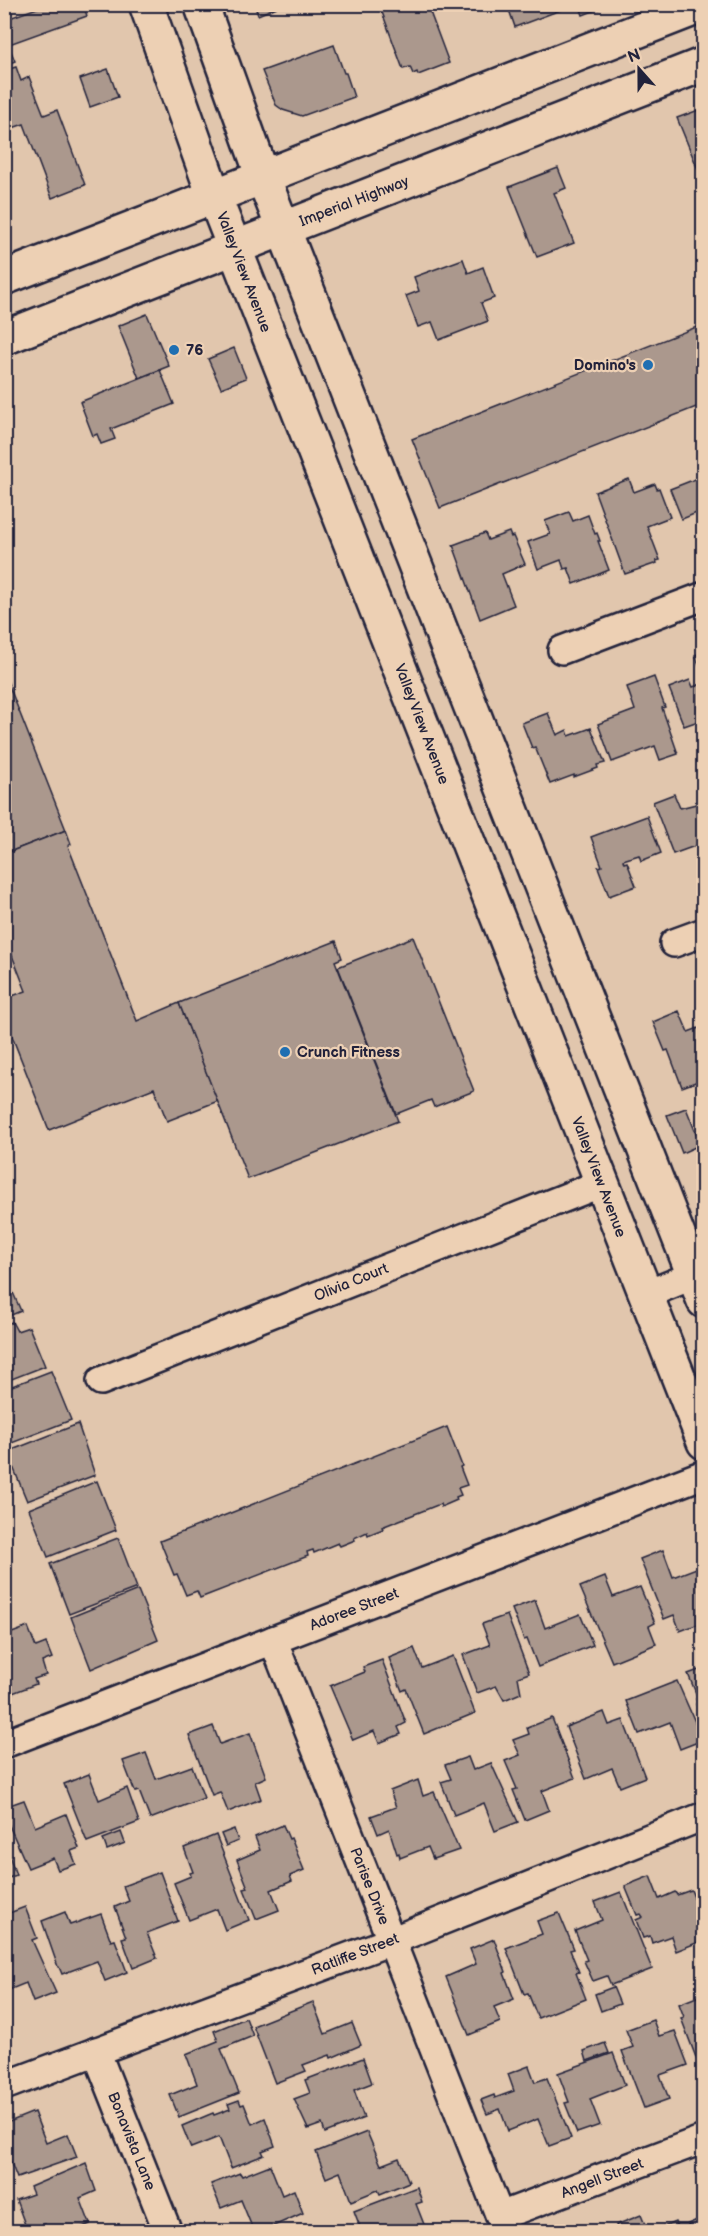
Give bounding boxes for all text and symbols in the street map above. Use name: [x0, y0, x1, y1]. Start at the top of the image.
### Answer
north arrow: [609, 39, 669, 99]
text: N: [625, 45, 643, 67]
street label: Imperial Highway: [297, 172, 412, 231]
street label: Valley View Avenue: [212, 209, 275, 335]
place label: 76: [186, 341, 203, 360]
marker: 76: [167, 343, 181, 357]
place label: Domino's: [574, 356, 636, 375]
marker: Domino's: [641, 358, 655, 372]
street label: Valley View Avenue: [390, 661, 453, 787]
place label: Crunch Fitness: [297, 1043, 400, 1062]
marker: Crunch Fitness: [278, 1045, 292, 1059]
street label: Valley View Avenue: [567, 1114, 630, 1240]
street label: Olivia Court: [311, 1259, 392, 1306]
street label: Adoree Street: [307, 1584, 402, 1635]
street label: Parise Drive: [345, 1845, 394, 1928]
street label: Ratliffe Street: [309, 1929, 402, 1980]
street label: Bonavista Lane: [103, 2089, 160, 2193]
street label: Angell Street: [558, 2154, 646, 2203]

